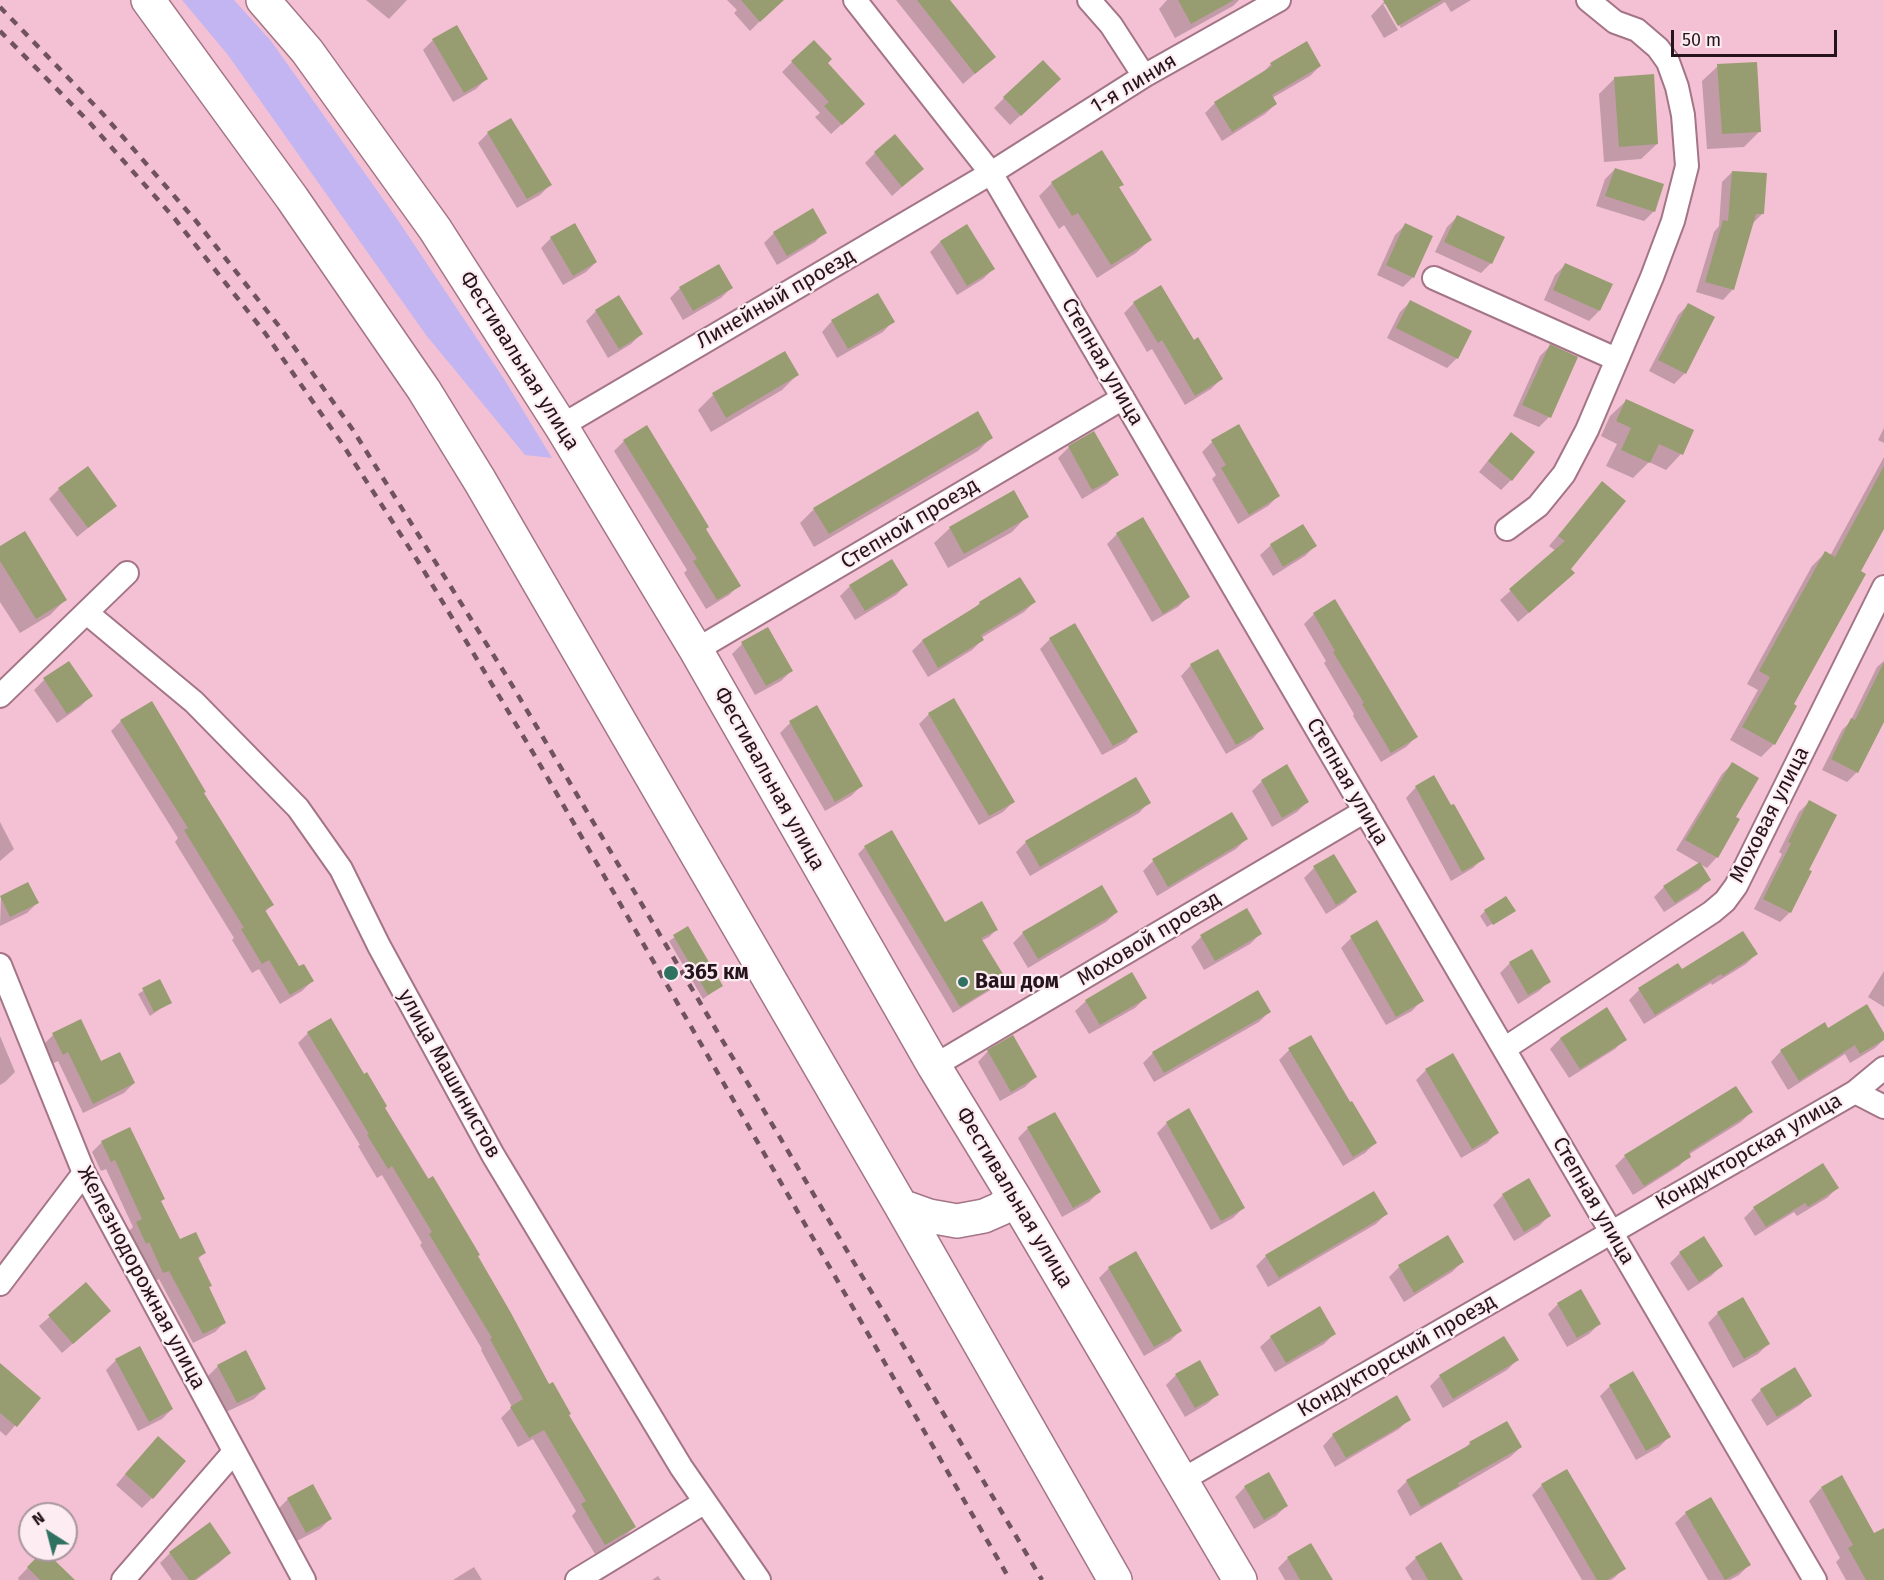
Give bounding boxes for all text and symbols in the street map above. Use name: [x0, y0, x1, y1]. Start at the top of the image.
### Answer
scale bar: [1674, 18, 1840, 56]
text: 50 m: [1682, 29, 1721, 51]
street label: 1-я линия: [1086, 49, 1182, 119]
street label: Линейный проезд: [692, 243, 860, 355]
street label: Фестивальная улица: [454, 267, 584, 455]
street label: Степная улица: [1055, 294, 1149, 430]
street label: Степной проезд: [836, 473, 984, 575]
street label: Фестивальная улица: [708, 683, 830, 875]
street label: Степная улица: [1300, 714, 1394, 850]
street label: Моховая улица: [1725, 743, 1815, 887]
street label: Моховой проезд: [1073, 886, 1225, 992]
place label: 365 км: [684, 960, 749, 986]
marker: 365 км: [662, 964, 680, 982]
place label: Ваш дом: [975, 969, 1059, 995]
marker: Ваш дом: [956, 975, 970, 989]
street label: улица Машинистов: [392, 985, 506, 1163]
street label: Кондукторская улица: [1651, 1088, 1847, 1216]
street label: Фестивальная улица: [950, 1103, 1078, 1293]
street label: Степная улица: [1546, 1133, 1640, 1269]
street label: Железнодорожная улица: [71, 1162, 211, 1394]
street label: Кондукторский проезд: [1293, 1289, 1501, 1423]
north arrow: [18, 1502, 78, 1562]
text: N: [28, 1508, 48, 1529]

